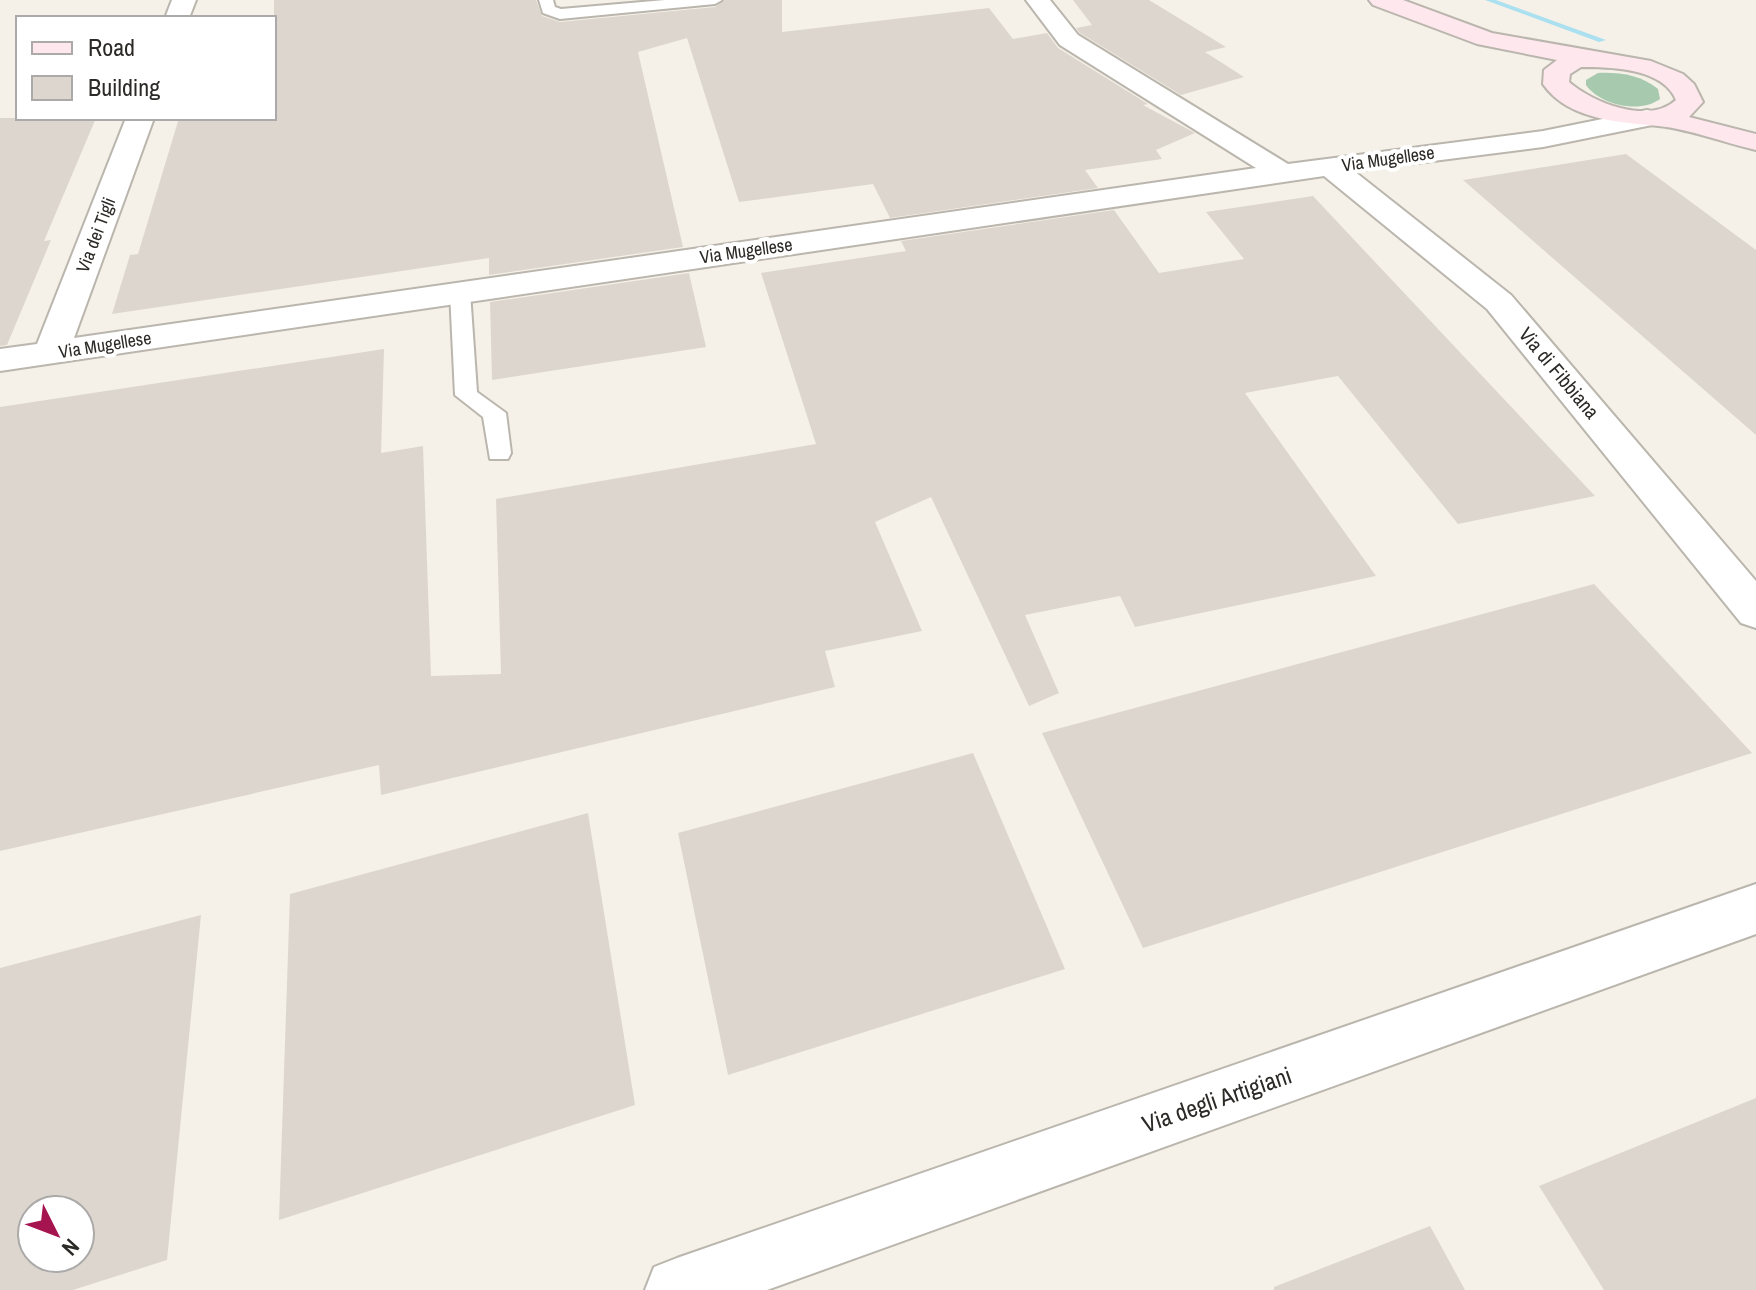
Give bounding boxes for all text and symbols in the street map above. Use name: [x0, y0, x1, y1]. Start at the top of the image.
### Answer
legend: [16, 16, 276, 120]
text: Road: [88, 31, 135, 63]
text: Building: [88, 71, 160, 103]
street label: Via Mugellese: [1340, 140, 1436, 177]
street label: Via dei Tigli: [70, 194, 121, 276]
street label: Via Mugellese: [698, 232, 794, 269]
street label: Via di Fibbiana: [1513, 321, 1606, 424]
street label: Via Mugellese: [57, 325, 153, 364]
street label: Via degli Artigiani: [1138, 1059, 1296, 1140]
north arrow: [16, 1194, 96, 1274]
text: N: [55, 1233, 86, 1262]

